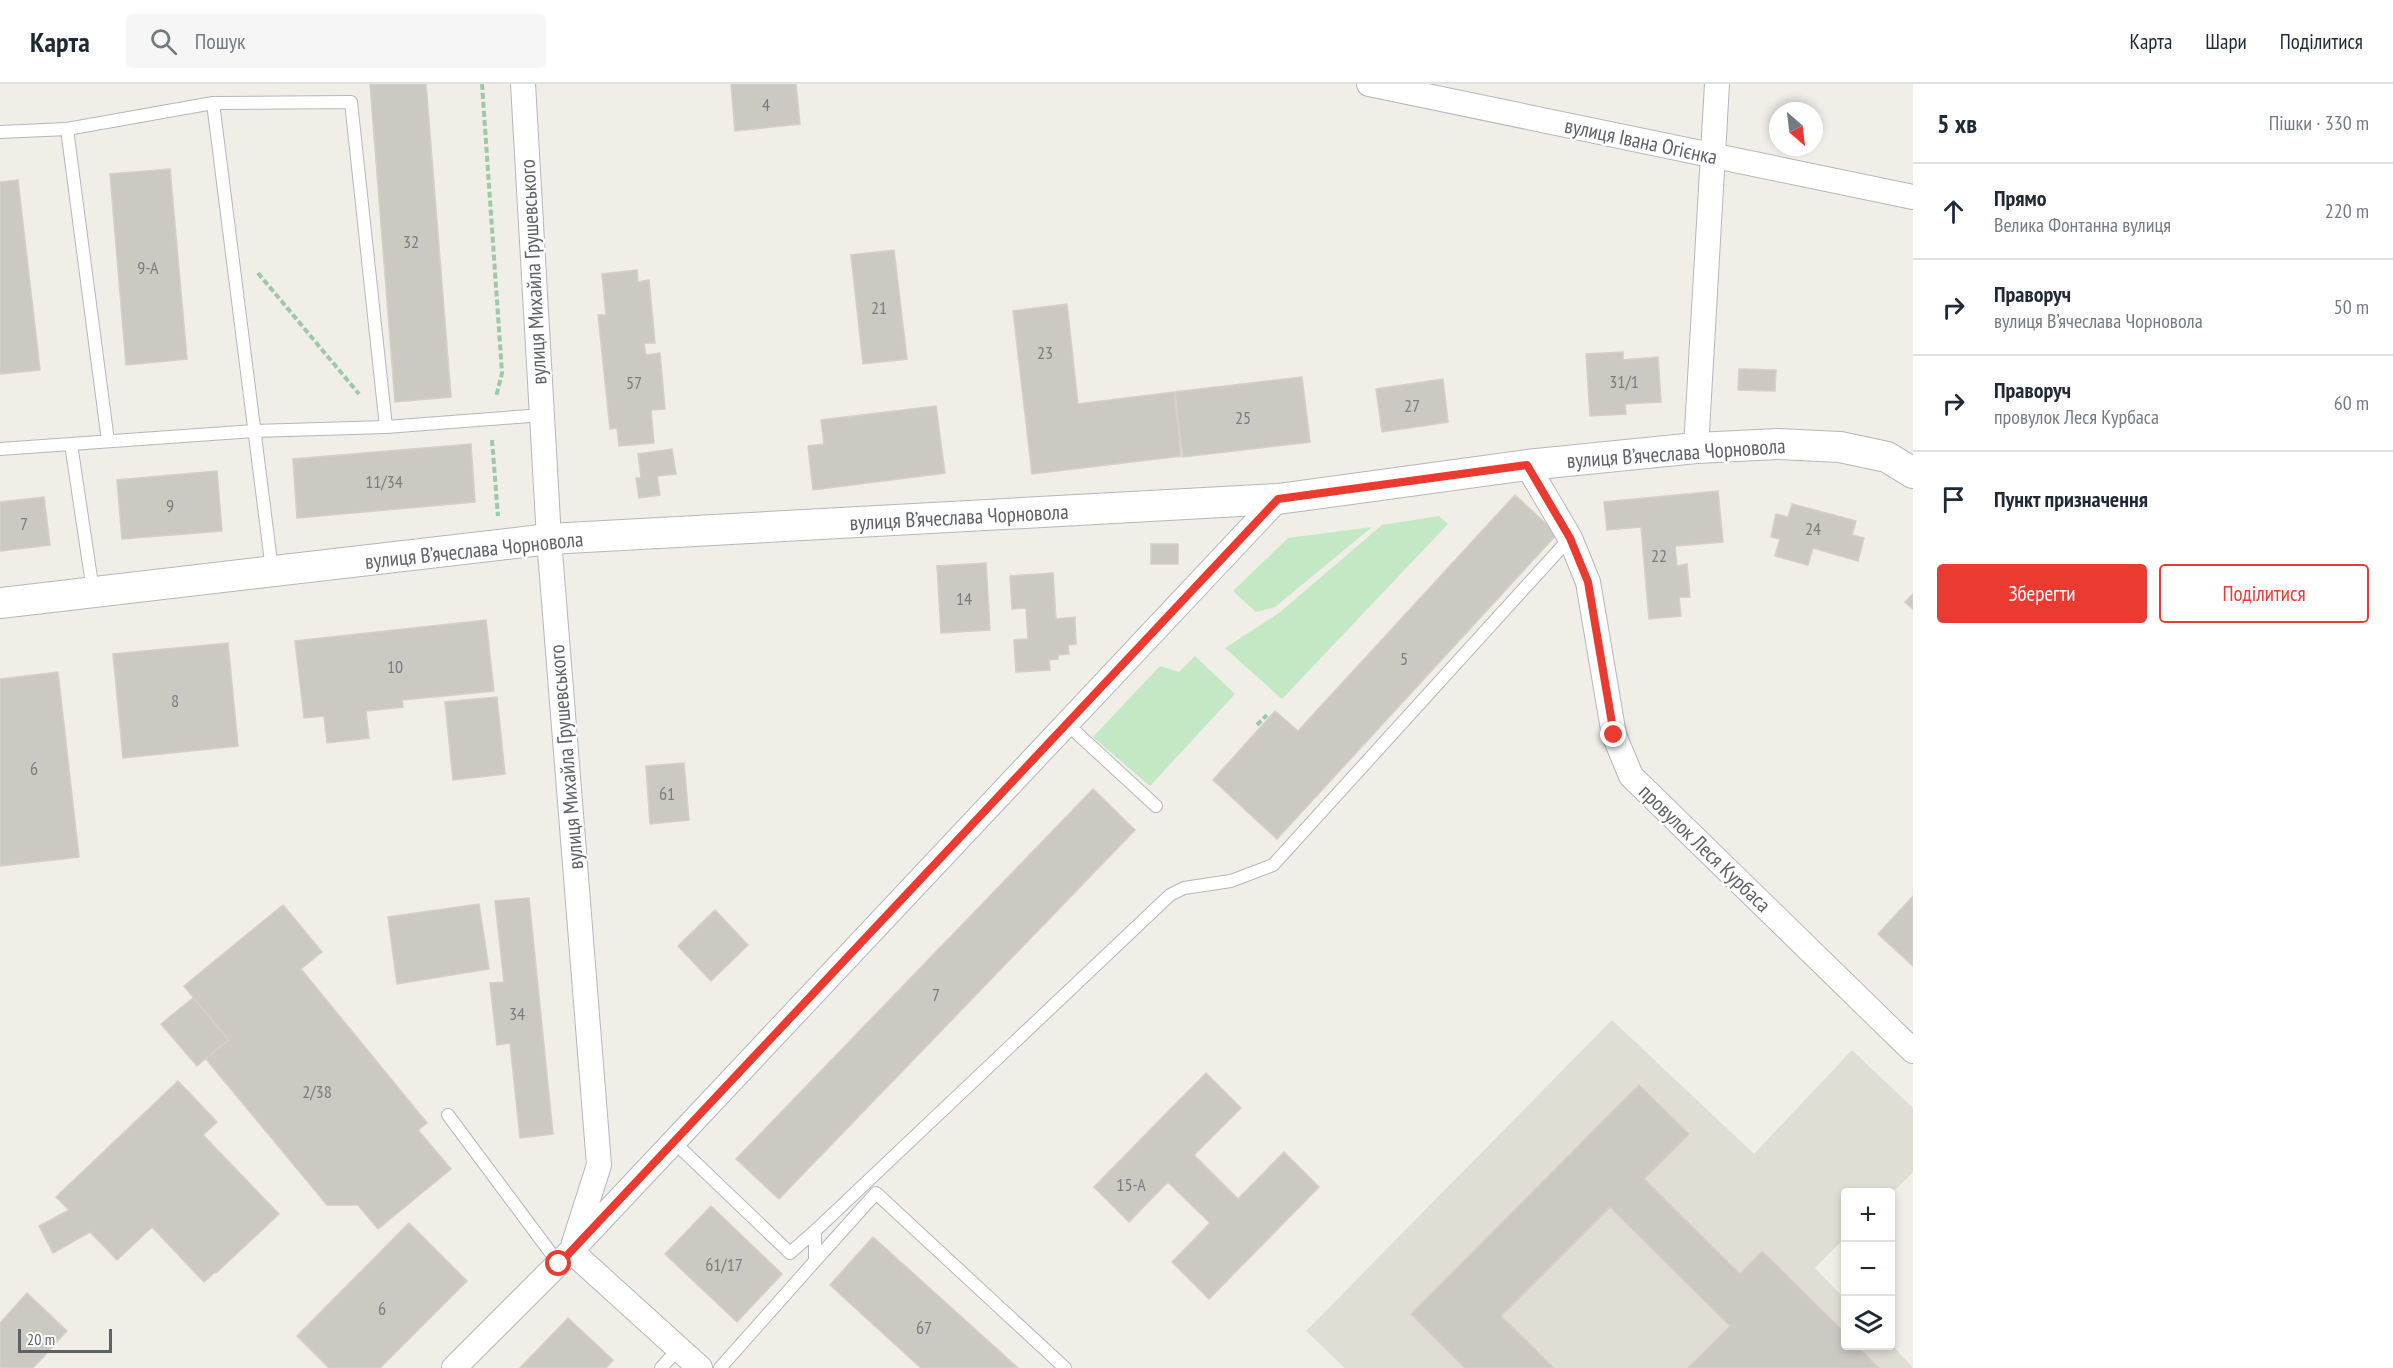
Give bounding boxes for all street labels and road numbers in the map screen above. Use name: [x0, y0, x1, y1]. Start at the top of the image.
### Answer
street label: вулиця Івана Огієнка: [1562, 112, 1720, 170]
street label: вулиця Михайла Грушевського: [514, 159, 552, 385]
street label: вулиця В’ячеслава Чорновола: [1566, 432, 1786, 474]
street label: вулиця В’ячеслава Чорновола: [849, 498, 1069, 536]
street label: вулиця В’ячеслава Чорновола: [364, 525, 584, 575]
street label: вулиця Михайла Грушевського: [543, 644, 589, 870]
street label: провулок Леся Курбаса: [1633, 778, 1777, 918]

